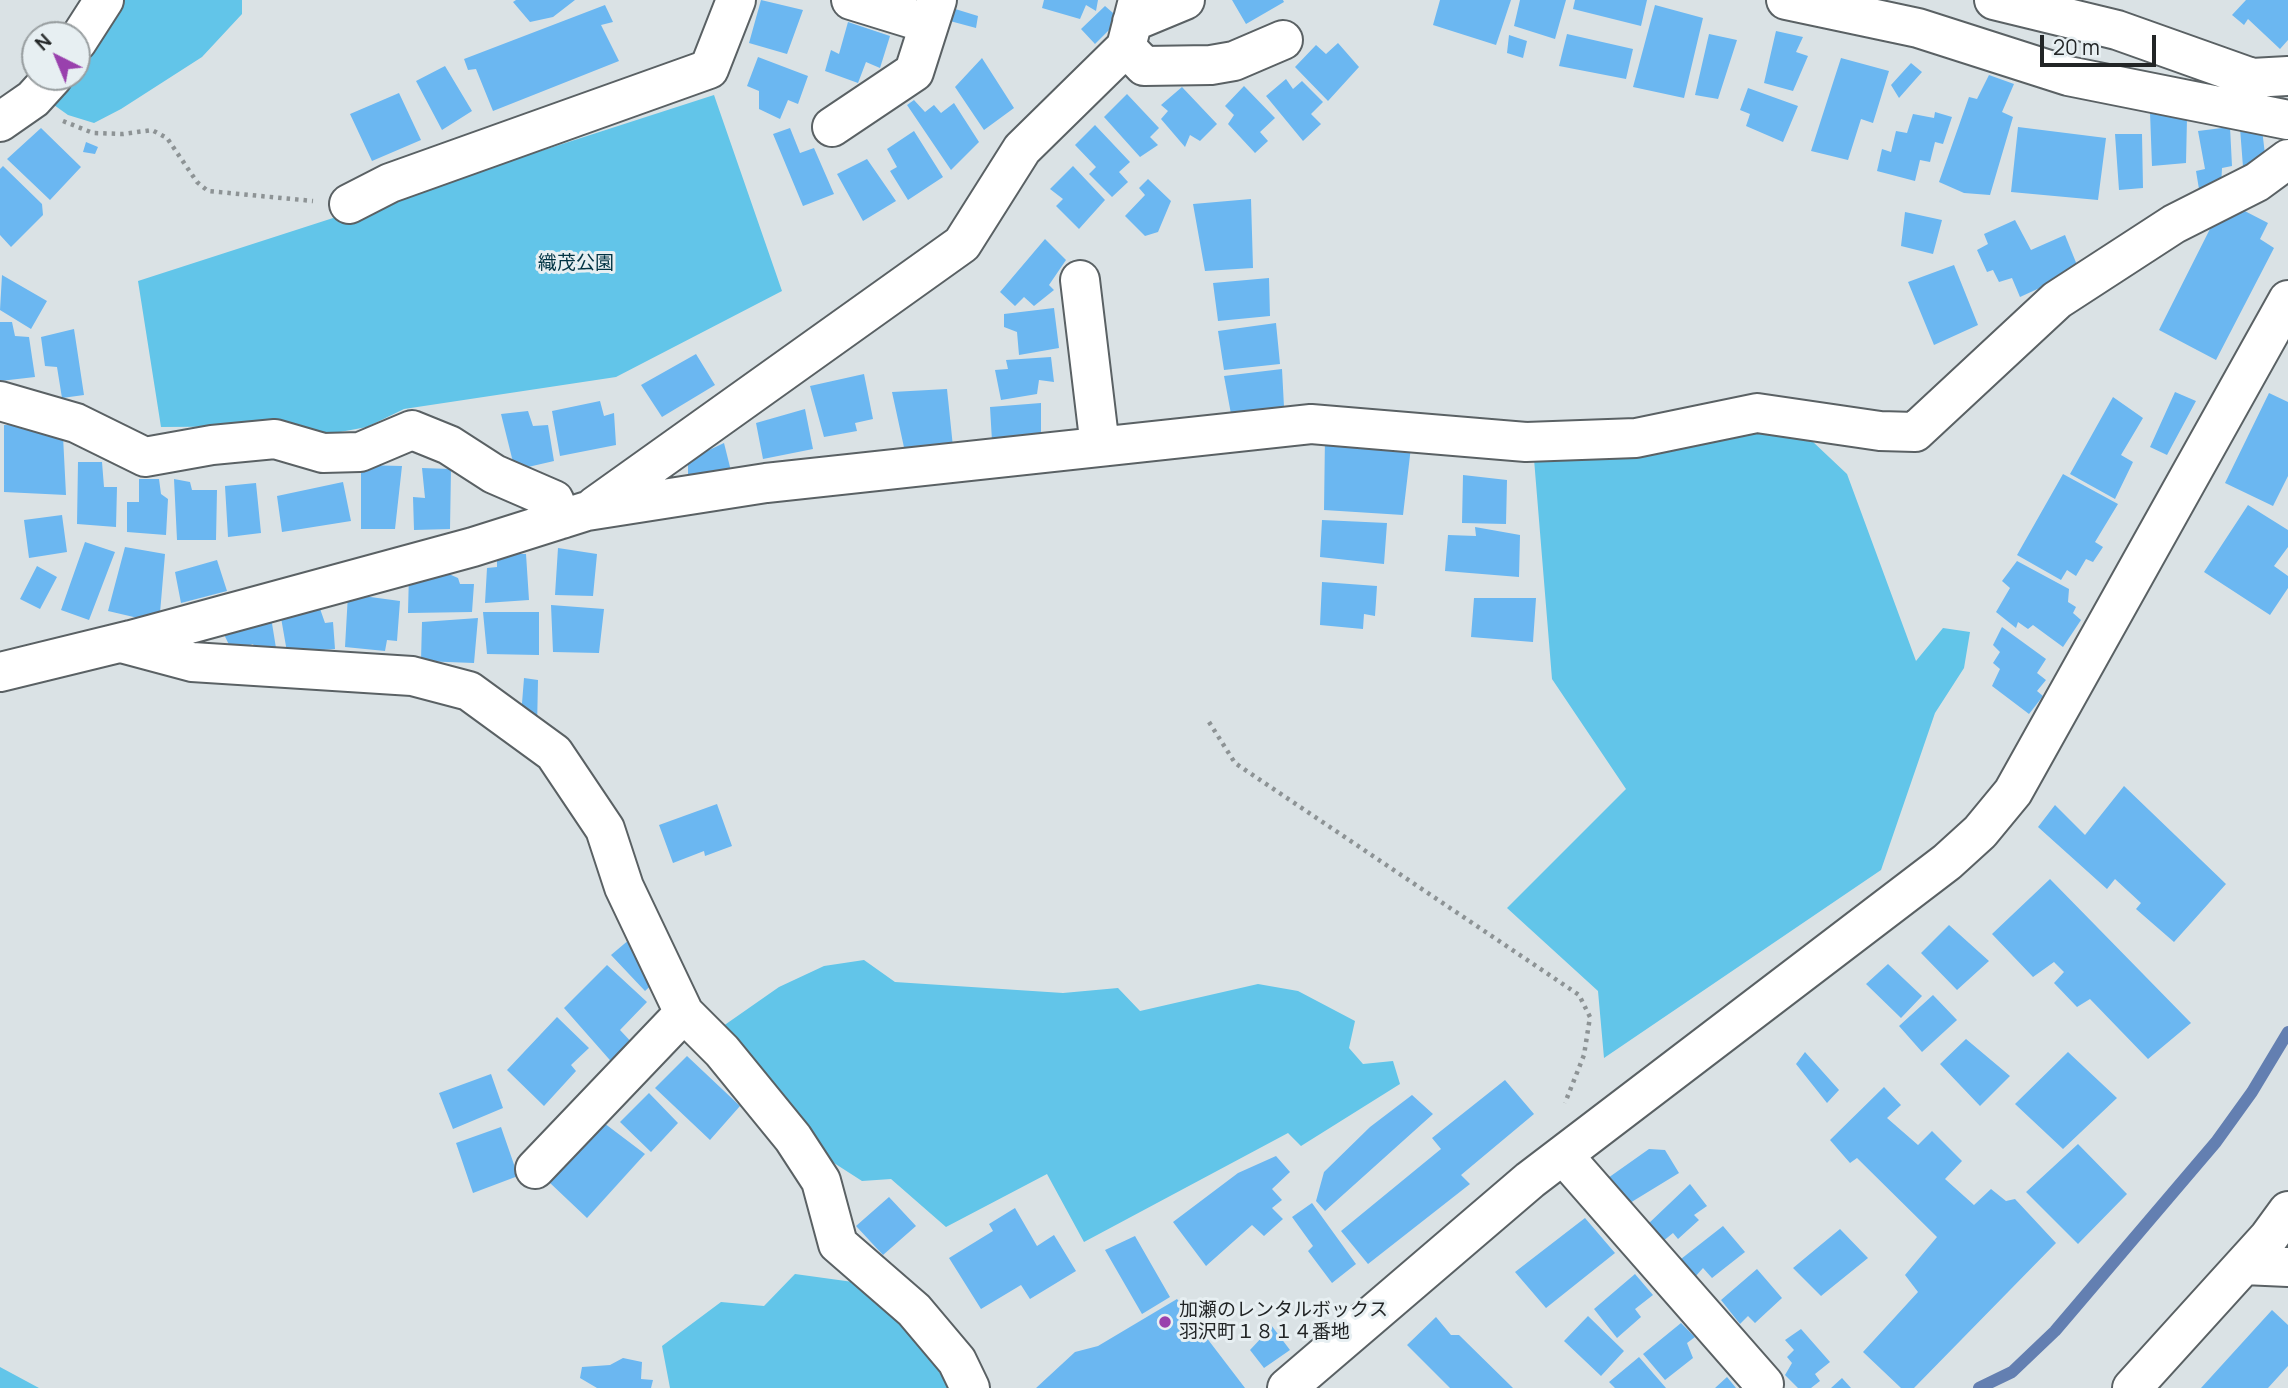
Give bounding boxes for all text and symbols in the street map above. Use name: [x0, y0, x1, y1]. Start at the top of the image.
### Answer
north arrow: [21, 21, 91, 91]
scale bar: [2043, 21, 2158, 65]
text: N: [29, 28, 57, 56]
text: 20 m: [2053, 33, 2100, 61]
park label: 織茂公園: [538, 253, 614, 275]
place label: 加瀬のレンタルボックス 羽沢町１８１４番地: [1179, 1300, 1388, 1344]
marker: 加瀬のレンタルボックス 羽沢町１８１４番地: [1157, 1314, 1173, 1330]

